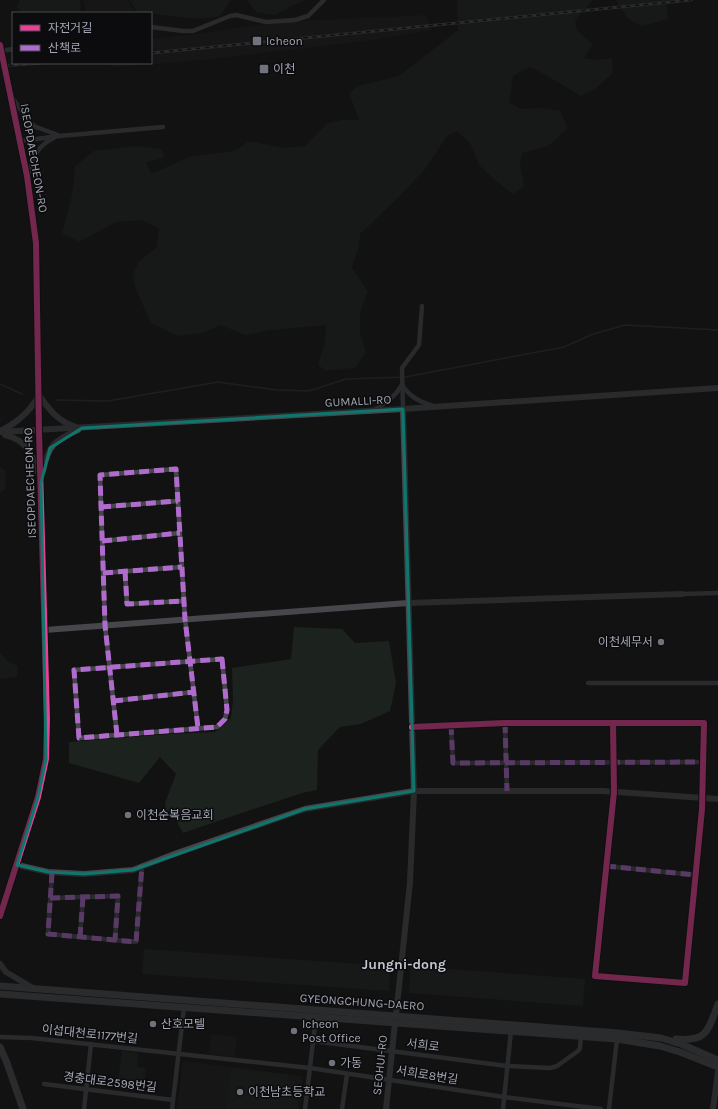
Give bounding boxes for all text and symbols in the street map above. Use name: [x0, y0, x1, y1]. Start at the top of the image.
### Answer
legend: [12, 12, 152, 64]
text: 자전거길: [48, 21, 92, 35]
place label: Icheon: [266, 34, 303, 48]
marker: Icheon: [251, 35, 263, 47]
text: 산책로: [48, 41, 81, 55]
place label: 이천: [273, 62, 295, 76]
marker: 이천: [258, 63, 270, 75]
street label: ISEOPDAECHEON-RO: [17, 102, 51, 214]
street label: GUMALLI-RO: [324, 392, 392, 410]
street label: ISEOPDAECHEON-RO: [21, 427, 39, 539]
place label: 이천세무서: [598, 635, 653, 649]
marker: 이천세무서: [656, 637, 666, 647]
place label: 이천순복음교회: [136, 808, 213, 822]
marker: 이천순복음교회: [123, 810, 133, 820]
district label: Jungni-dong: [362, 956, 446, 973]
street label: GYEONGCHUNG-DAERO: [299, 991, 425, 1013]
place label: 산호모텔: [161, 1017, 205, 1031]
place label: Icheon Post Office: [302, 1017, 361, 1045]
marker: 산호모텔: [148, 1019, 158, 1029]
street label: 이섭대천로1177번길: [41, 1022, 139, 1046]
marker: Icheon Post Office: [289, 1026, 299, 1036]
street label: SEOHUI-RO: [370, 1034, 390, 1096]
street label: 서희로: [406, 1036, 440, 1054]
place label: 가동: [340, 1056, 362, 1070]
marker: 가동: [327, 1058, 337, 1068]
street label: 서희로8번길: [395, 1063, 459, 1087]
street label: 경충대로2598번길: [62, 1069, 158, 1095]
place label: 이천남초등학교: [248, 1085, 325, 1099]
marker: 이천남초등학교: [235, 1087, 245, 1097]

